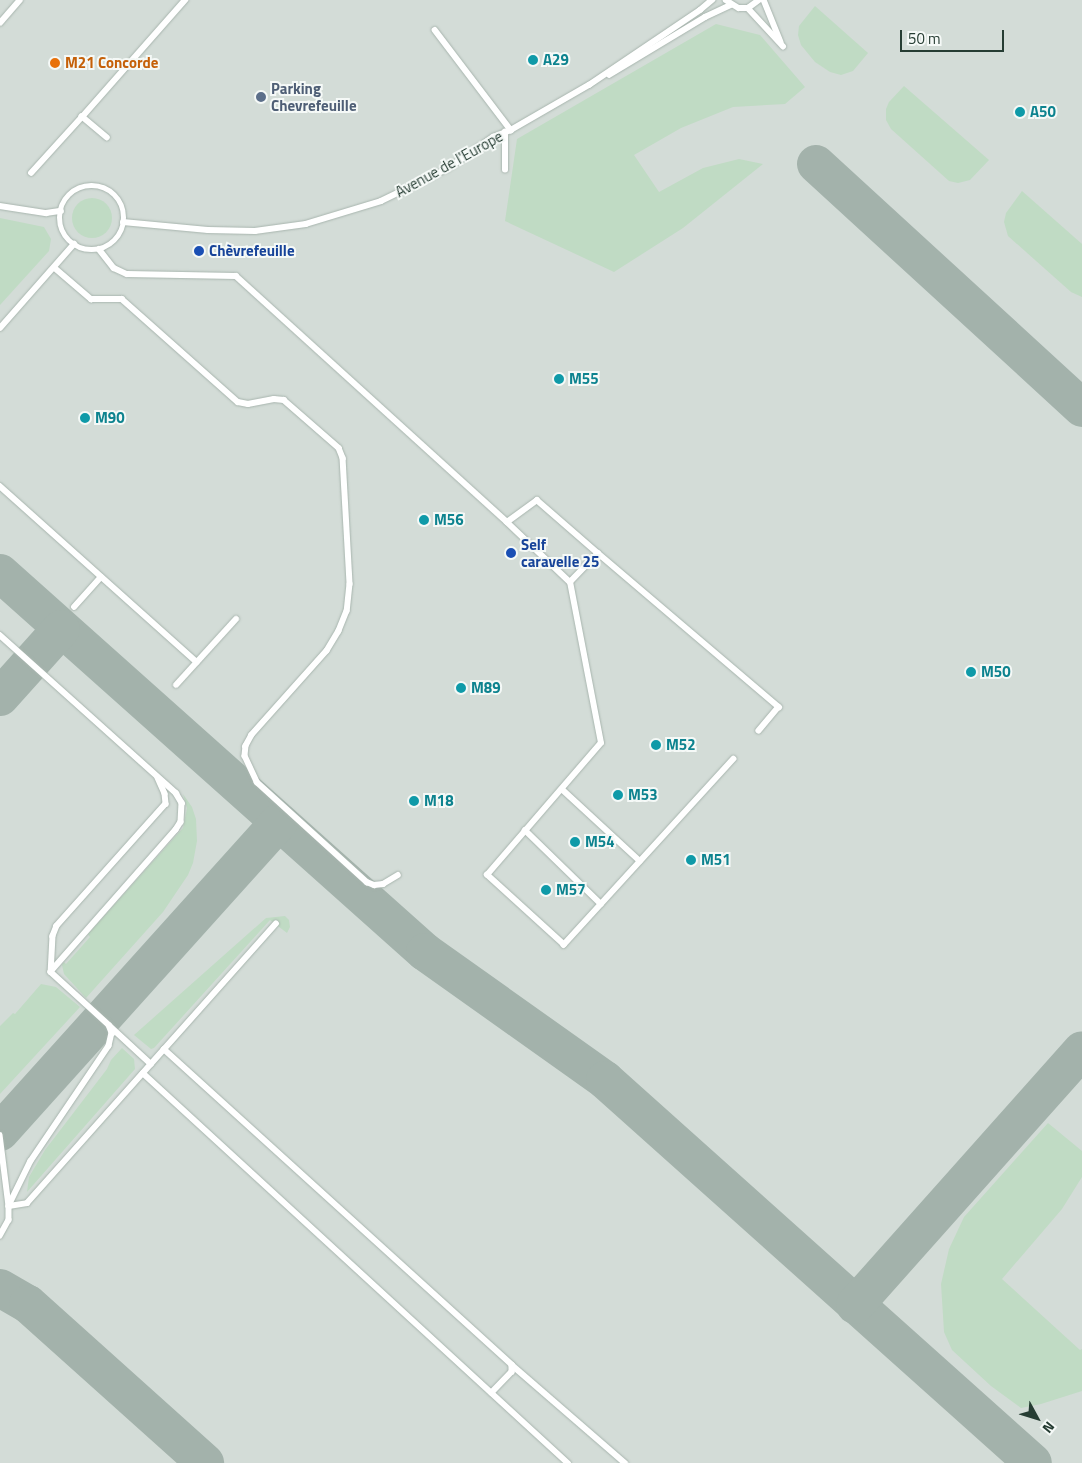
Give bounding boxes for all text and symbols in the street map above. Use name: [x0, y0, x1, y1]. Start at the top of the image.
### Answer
scale bar: [902, 20, 1006, 52]
text: 50 m: [908, 27, 941, 50]
place label: A29: [543, 51, 569, 69]
place label: M21 Concorde: [65, 54, 158, 72]
marker: A29: [527, 54, 539, 66]
marker: M21 Concorde: [49, 57, 61, 69]
place label: Parking Chevrefeuille: [271, 79, 357, 114]
marker: Parking Chevrefeuille: [255, 91, 267, 103]
place label: A50: [1030, 103, 1056, 121]
marker: A50: [1014, 106, 1026, 118]
street label: Avenue de l'Europe: [392, 127, 506, 201]
place label: Chèvrefeuille: [209, 242, 295, 260]
marker: Chèvrefeuille: [193, 245, 205, 257]
place label: M55: [569, 370, 599, 388]
marker: M55: [553, 373, 565, 385]
place label: M90: [95, 409, 125, 427]
marker: M90: [79, 412, 91, 424]
place label: M56: [434, 511, 464, 529]
marker: M56: [418, 514, 430, 526]
place label: Self caravelle 25: [521, 535, 599, 570]
marker: Self caravelle 25: [505, 547, 517, 559]
place label: M50: [981, 663, 1011, 681]
marker: M50: [965, 666, 977, 678]
place label: M89: [471, 679, 501, 697]
marker: M89: [455, 682, 467, 694]
place label: M52: [666, 736, 696, 754]
marker: M52: [650, 739, 662, 751]
place label: M53: [628, 786, 658, 804]
marker: M53: [612, 789, 624, 801]
place label: M18: [424, 792, 454, 810]
marker: M18: [408, 795, 420, 807]
place label: M54: [585, 833, 615, 851]
marker: M54: [569, 836, 581, 848]
place label: M51: [701, 851, 731, 869]
marker: M51: [685, 854, 697, 866]
place label: M57: [556, 881, 586, 899]
marker: M57: [540, 884, 552, 896]
north arrow: [1012, 1393, 1062, 1443]
text: N: [1038, 1417, 1060, 1438]

